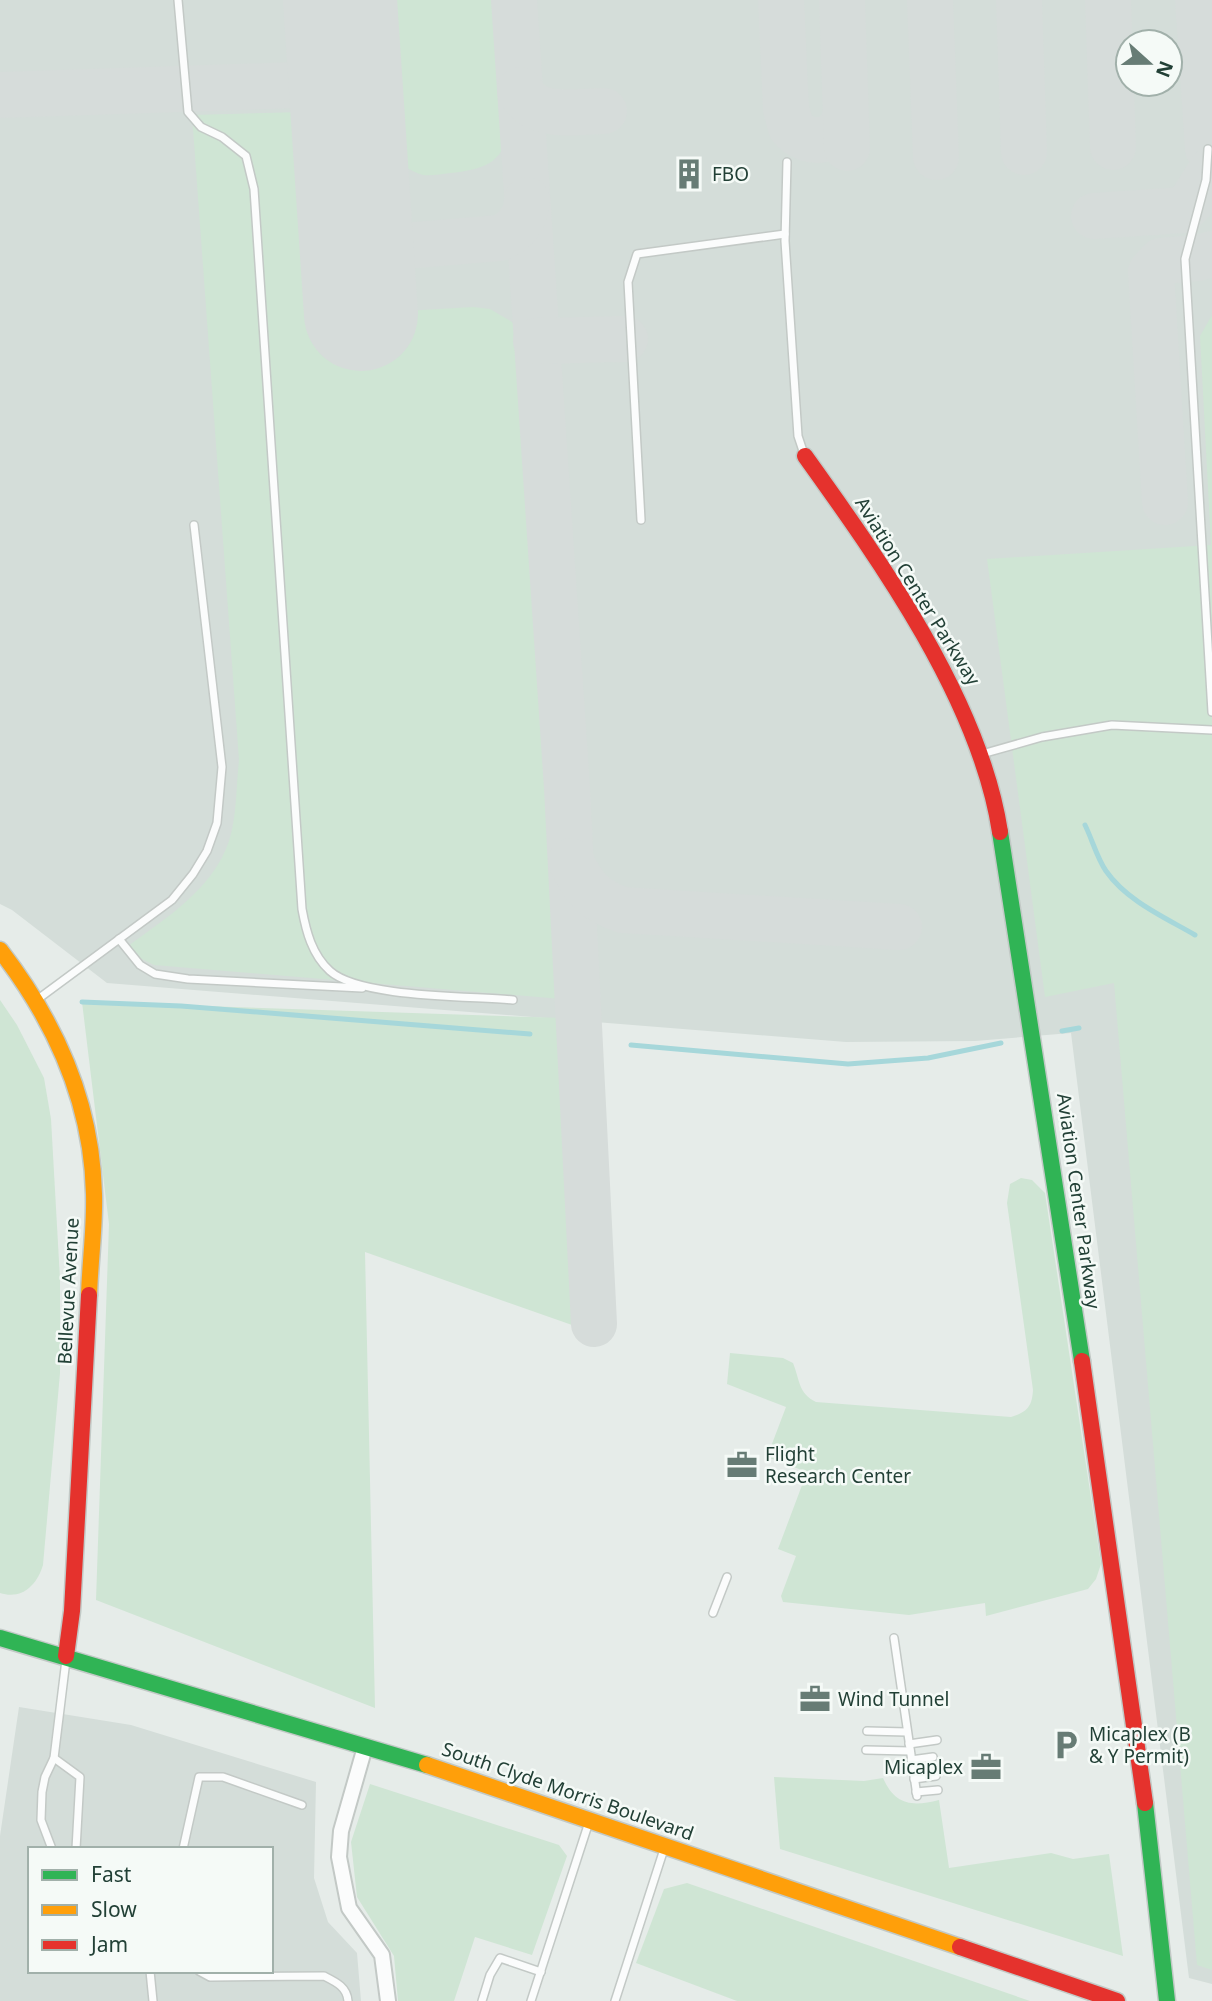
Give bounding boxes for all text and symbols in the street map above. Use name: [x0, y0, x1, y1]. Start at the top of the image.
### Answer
north arrow: [1114, 28, 1184, 98]
text: N: [1150, 57, 1180, 81]
building icon: FBO: [672, 157, 706, 191]
place label: FBO: [712, 161, 749, 187]
street label: Aviation Center Parkway: [849, 492, 987, 690]
street label: Aviation Center Parkway: [1051, 1091, 1107, 1311]
street label: Bellevue Avenue: [51, 1217, 85, 1365]
place label: Flight Research Center: [765, 1441, 911, 1489]
office icon: Flight Research Center: [725, 1448, 759, 1482]
office icon: Wind Tunnel: [798, 1682, 832, 1716]
place label: Wind Tunnel: [838, 1686, 949, 1712]
place label: Micaplex (B & Y Permit): [1089, 1721, 1191, 1769]
parking icon: Micaplex (B & Y Permit): [1049, 1728, 1083, 1762]
street label: South Clyde Morris Boulevard: [439, 1736, 697, 1846]
office icon: Micaplex: [969, 1750, 1003, 1784]
place label: Micaplex: [884, 1754, 963, 1780]
legend: [28, 1847, 273, 1973]
text: Fast: [91, 1860, 132, 1888]
text: Slow: [91, 1895, 137, 1923]
text: Jam: [89, 1930, 128, 1958]

